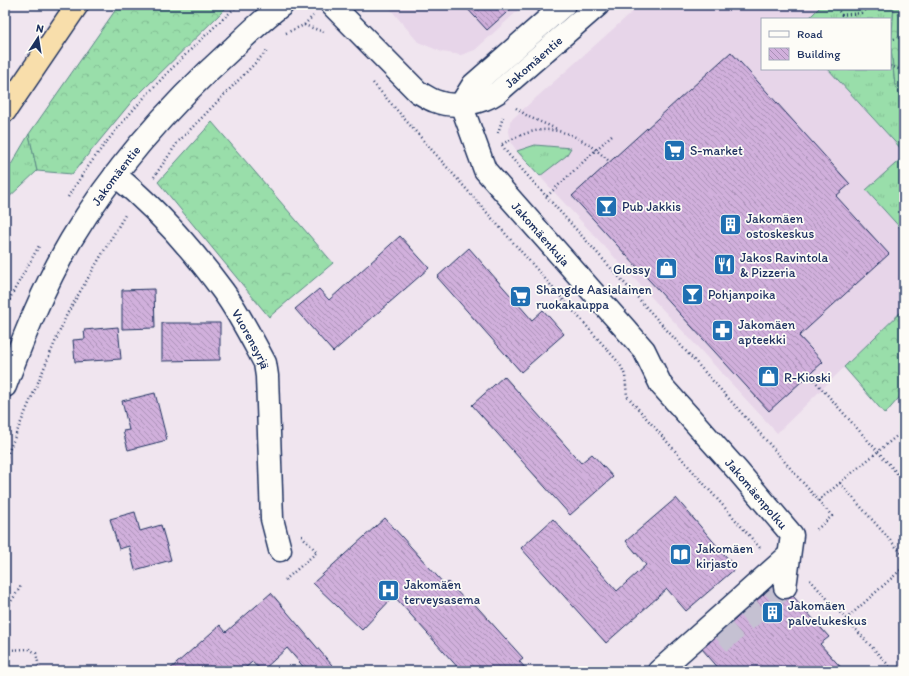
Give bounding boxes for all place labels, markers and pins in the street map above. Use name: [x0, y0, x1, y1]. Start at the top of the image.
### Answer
supermarket icon: S-market: [662, 137, 688, 163]
place label: S-market: [690, 143, 743, 158]
bar icon: Pub Jakkis: [593, 193, 619, 219]
place label: Pub Jakkis: [622, 199, 681, 214]
place label: Jakomäen ostoskeskus: [746, 211, 814, 241]
building icon: Jakomäen ostoskeskus: [718, 212, 744, 238]
place label: Jakos Ravintola & Pizzeria: [740, 250, 829, 280]
restaurant icon: Jakos Ravintola & Pizzeria: [712, 251, 738, 277]
shop icon: Glossy: [653, 256, 679, 282]
place label: Glossy: [613, 262, 650, 277]
bar icon: Pohjanpoika: [679, 281, 705, 307]
place label: Shangde Aasialainen ruokakauppa: [536, 282, 652, 312]
supermarket icon: Shangde Aasialainen ruokakauppa: [507, 283, 533, 309]
place label: Pohjanpoika: [708, 287, 776, 302]
place label: Jakomäen apteekki: [738, 317, 796, 347]
pharmacy icon: Jakomäen apteekki: [709, 318, 735, 344]
shop icon: R-Kioski: [755, 364, 781, 390]
place label: R-Kioski: [784, 370, 831, 385]
place label: Jakomäen kirjasto: [696, 541, 754, 571]
library icon: Jakomäen kirjasto: [668, 542, 694, 568]
place label: Jakomäen terveysasema: [404, 577, 481, 607]
hospital icon: Jakomäen terveysasema: [375, 578, 401, 604]
place label: Jakomäen palvelukeskus: [788, 598, 867, 628]
building icon: Jakomäen palvelukeskus: [760, 599, 786, 625]

